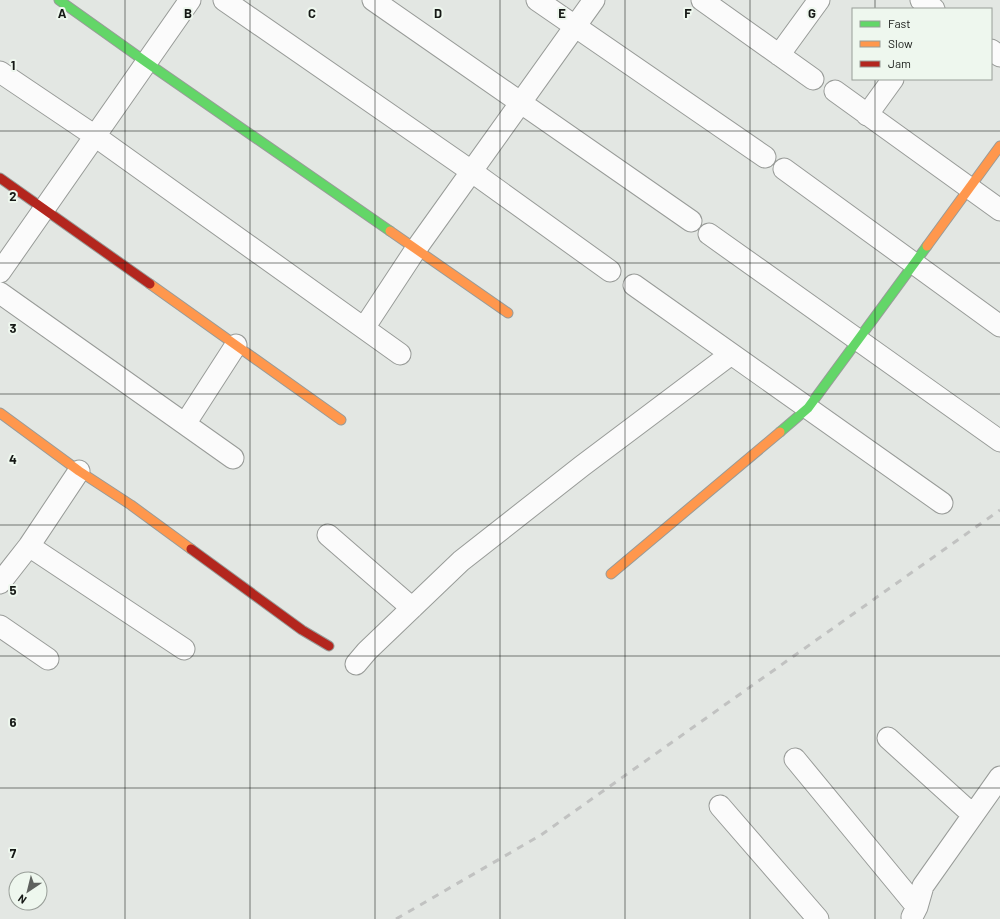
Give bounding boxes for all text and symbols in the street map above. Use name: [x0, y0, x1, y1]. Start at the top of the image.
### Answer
text: A: [58, 5, 67, 21]
text: B: [184, 5, 192, 21]
text: C: [308, 5, 316, 21]
text: D: [434, 5, 442, 21]
text: E: [558, 5, 566, 21]
text: F: [684, 5, 692, 21]
text: G: [808, 5, 816, 21]
legend: [852, 8, 992, 80]
text: Fast: [888, 16, 911, 30]
text: Slow: [888, 36, 913, 50]
text: Jam: [888, 56, 911, 70]
text: 1: [11, 57, 15, 73]
text: 2: [9, 188, 17, 204]
text: 3: [9, 320, 17, 336]
text: 4: [9, 451, 17, 467]
text: 5: [9, 582, 17, 598]
text: 6: [10, 714, 17, 730]
text: 7: [10, 845, 17, 861]
north arrow: [8, 871, 48, 911]
text: N: [15, 892, 29, 907]

